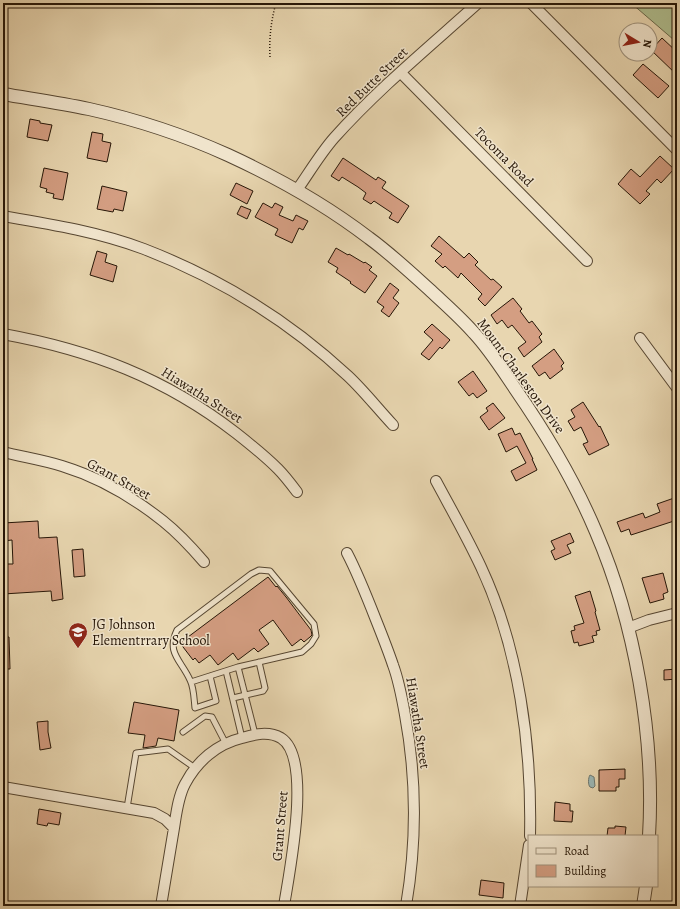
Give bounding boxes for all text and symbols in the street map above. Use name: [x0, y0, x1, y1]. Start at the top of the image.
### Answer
north arrow: [618, 22, 658, 62]
text: N: [639, 38, 655, 49]
street label: Red Butte Street: [332, 42, 412, 121]
street label: Tocoma Road: [470, 123, 538, 191]
street label: Mount Charleston Drive: [473, 315, 569, 437]
street label: Hiawatha Street: [158, 362, 247, 428]
street label: Grant Street: [84, 454, 155, 505]
place label: JG Johnson Elementrrary School: [92, 615, 210, 650]
school or university icon: JG Johnson Elementrrary School: [67, 621, 89, 649]
street label: Hiawatha Street: [401, 676, 435, 771]
street label: Grant Street: [267, 790, 293, 862]
legend: [528, 835, 658, 887]
text: Road: [564, 843, 590, 859]
text: Building: [564, 863, 606, 879]

